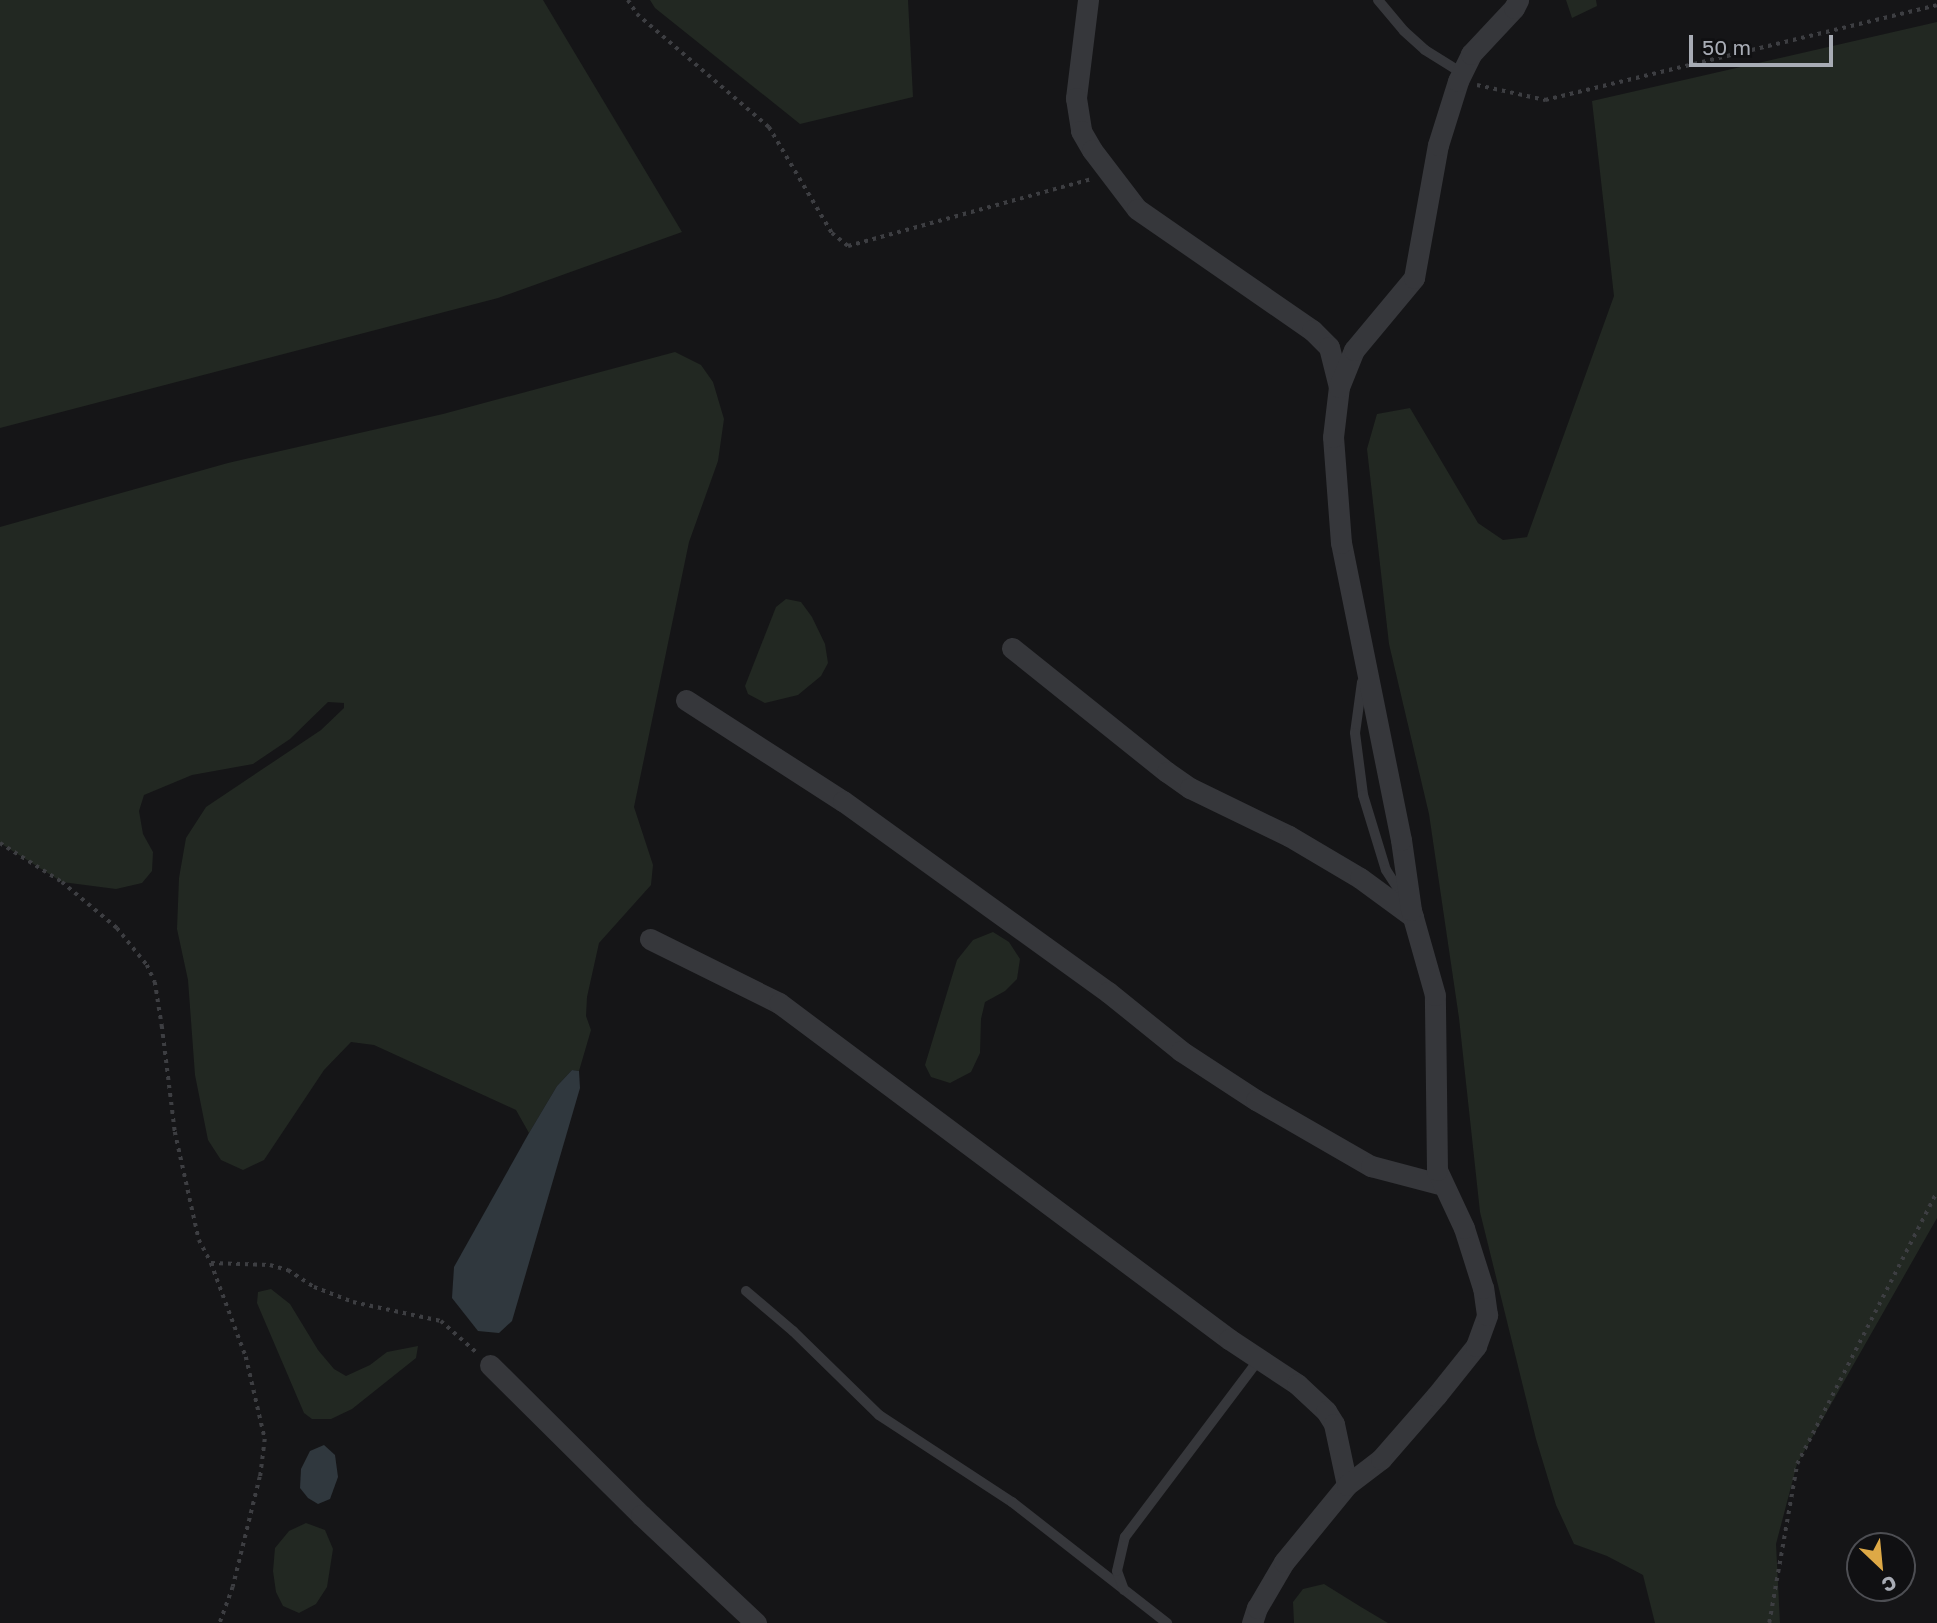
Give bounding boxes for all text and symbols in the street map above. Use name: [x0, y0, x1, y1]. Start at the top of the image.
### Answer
scale bar: [1692, 21, 1836, 65]
text: 50 m: [1702, 34, 1751, 60]
north arrow: [1846, 1532, 1916, 1602]
text: С: [1878, 1571, 1901, 1598]

